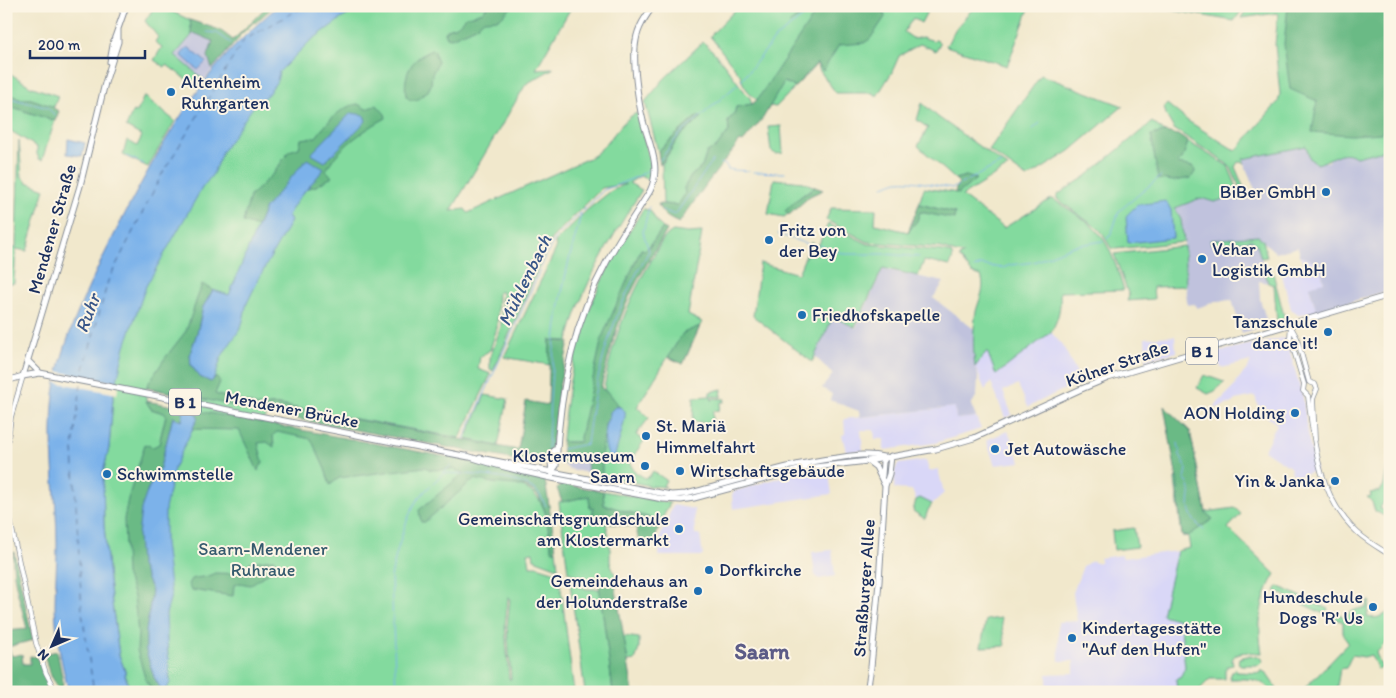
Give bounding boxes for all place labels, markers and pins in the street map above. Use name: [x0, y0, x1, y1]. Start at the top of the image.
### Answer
place label: Altenheim Ruhrgarten: [181, 71, 269, 114]
marker: Altenheim Ruhrgarten: [165, 86, 177, 98]
place label: BiBer GmbH: [1220, 181, 1316, 203]
marker: BiBer GmbH: [1320, 186, 1332, 198]
place label: Fritz von der Bey: [779, 219, 846, 262]
marker: Fritz von der Bey: [763, 234, 775, 246]
place label: Vehar Logistik GmbH: [1212, 238, 1326, 281]
marker: Vehar Logistik GmbH: [1196, 253, 1208, 265]
place label: Friedhofskapelle: [812, 304, 940, 326]
marker: Friedhofskapelle: [796, 309, 808, 321]
place label: Tanzschule dance it!: [1233, 311, 1318, 354]
marker: Tanzschule dance it!: [1322, 326, 1334, 338]
place label: AON Holding: [1184, 402, 1286, 424]
marker: AON Holding: [1289, 407, 1301, 419]
place label: St. Mariä Himmelfahrt: [656, 415, 756, 458]
marker: St. Mariä Himmelfahrt: [640, 430, 652, 442]
place label: Jet Autowäsche: [1005, 438, 1126, 460]
marker: Jet Autowäsche: [989, 443, 1001, 455]
place label: Klostermuseum Saarn: [513, 445, 635, 488]
marker: Klostermuseum Saarn: [639, 460, 651, 472]
place label: Wirtschaftsgebäude: [690, 460, 845, 482]
place label: Schwimmstelle: [117, 463, 234, 485]
marker: Wirtschaftsgebäude: [674, 465, 686, 477]
marker: Schwimmstelle: [101, 468, 113, 480]
place label: Yin & Janka: [1235, 470, 1326, 492]
marker: Yin & Janka: [1329, 475, 1341, 487]
place label: Gemeinschaftsgrundschule am Klostermarkt: [458, 508, 669, 551]
marker: Gemeinschaftsgrundschule am Klostermarkt: [673, 523, 685, 535]
place label: Dorfkirche: [719, 559, 802, 581]
marker: Dorfkirche: [703, 564, 715, 576]
place label: Gemeindehaus an der Holunderstraße: [536, 570, 688, 613]
marker: Gemeindehaus an der Holunderstraße: [692, 585, 704, 597]
place label: Hundeschule Dogs 'R' Us: [1263, 586, 1363, 629]
marker: Hundeschule Dogs 'R' Us: [1367, 601, 1379, 613]
place label: Kindertagesstätte "Auf den Hufen": [1082, 617, 1221, 660]
marker: Kindertagesstätte "Auf den Hufen": [1066, 632, 1078, 644]

